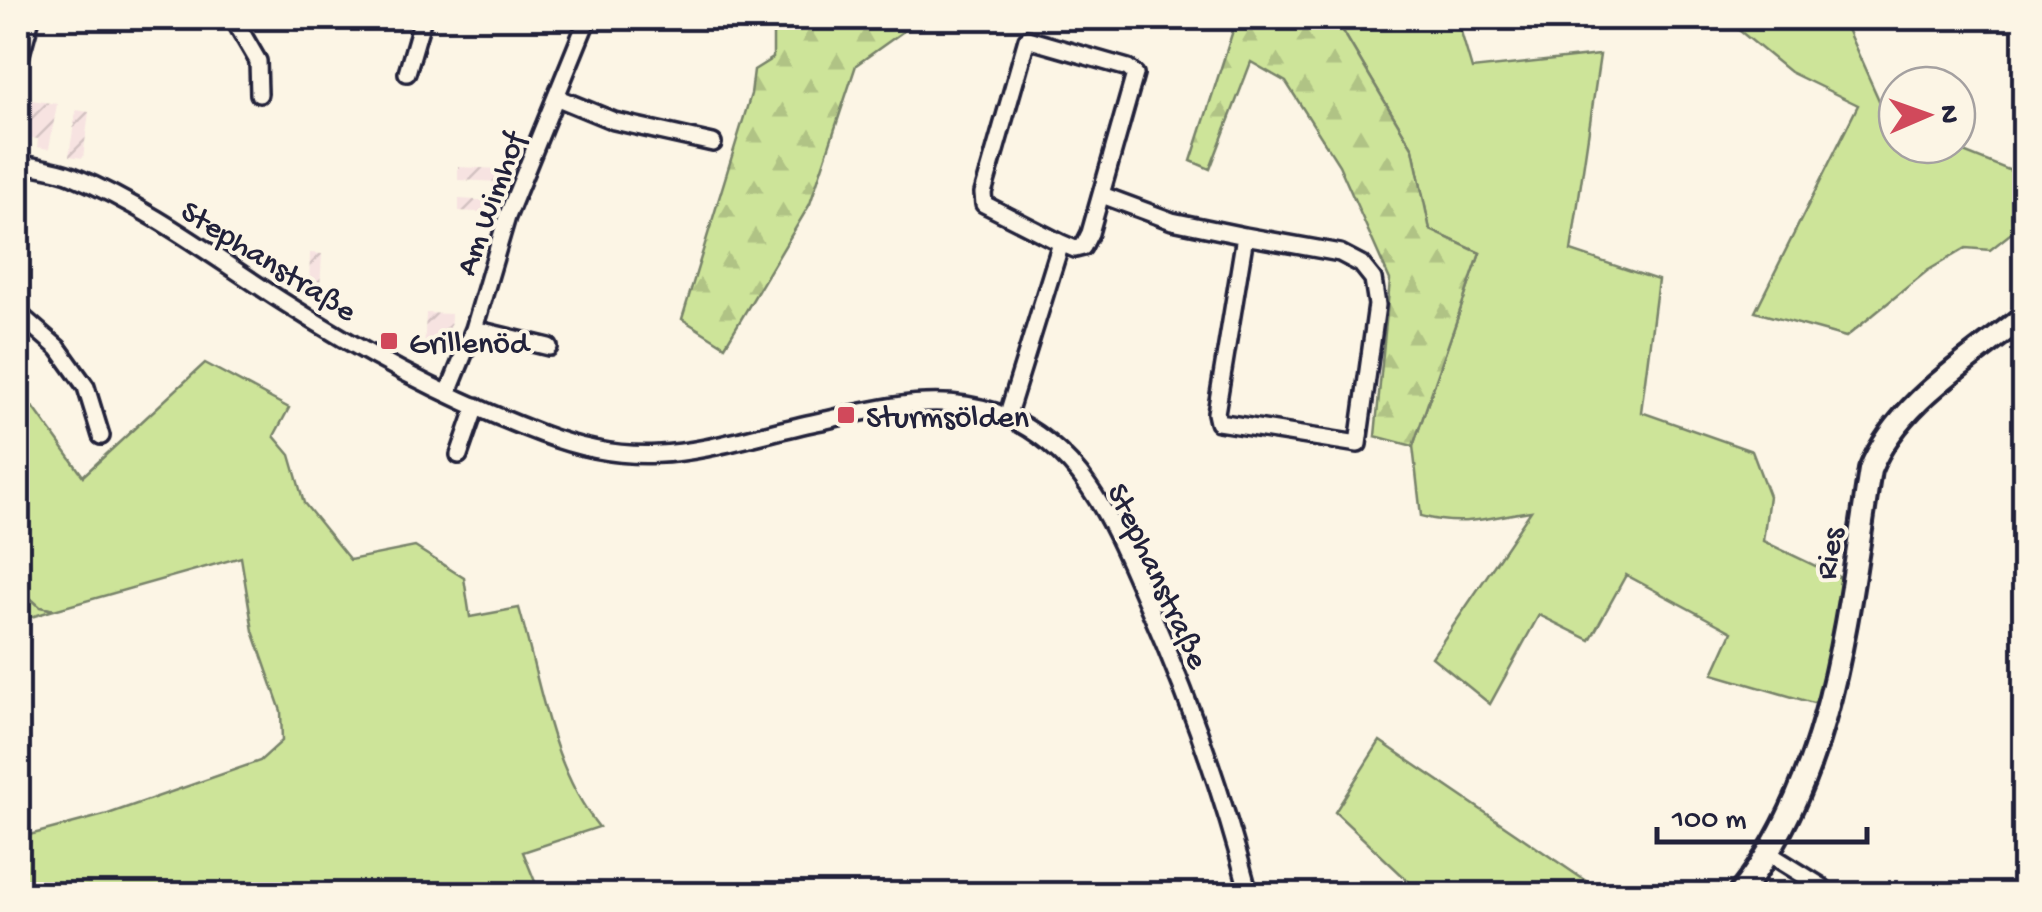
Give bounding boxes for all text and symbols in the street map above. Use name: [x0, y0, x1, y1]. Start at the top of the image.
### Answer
north arrow: [1877, 65, 1977, 165]
text: N: [1931, 105, 1964, 124]
street label: Am Wimhof: [449, 126, 537, 282]
street label: Stephanstraße: [172, 194, 363, 333]
place label: Grillenöd: [409, 327, 531, 365]
marker: Grillenöd: [378, 330, 400, 352]
place label: Sturmsölden: [866, 401, 1029, 439]
marker: Sturmsölden: [835, 404, 857, 426]
street label: Stephanstraße: [1096, 478, 1215, 676]
street label: Ries: [1809, 524, 1855, 582]
scale bar: [1657, 782, 1867, 844]
text: 100 m: [1671, 804, 1747, 839]

